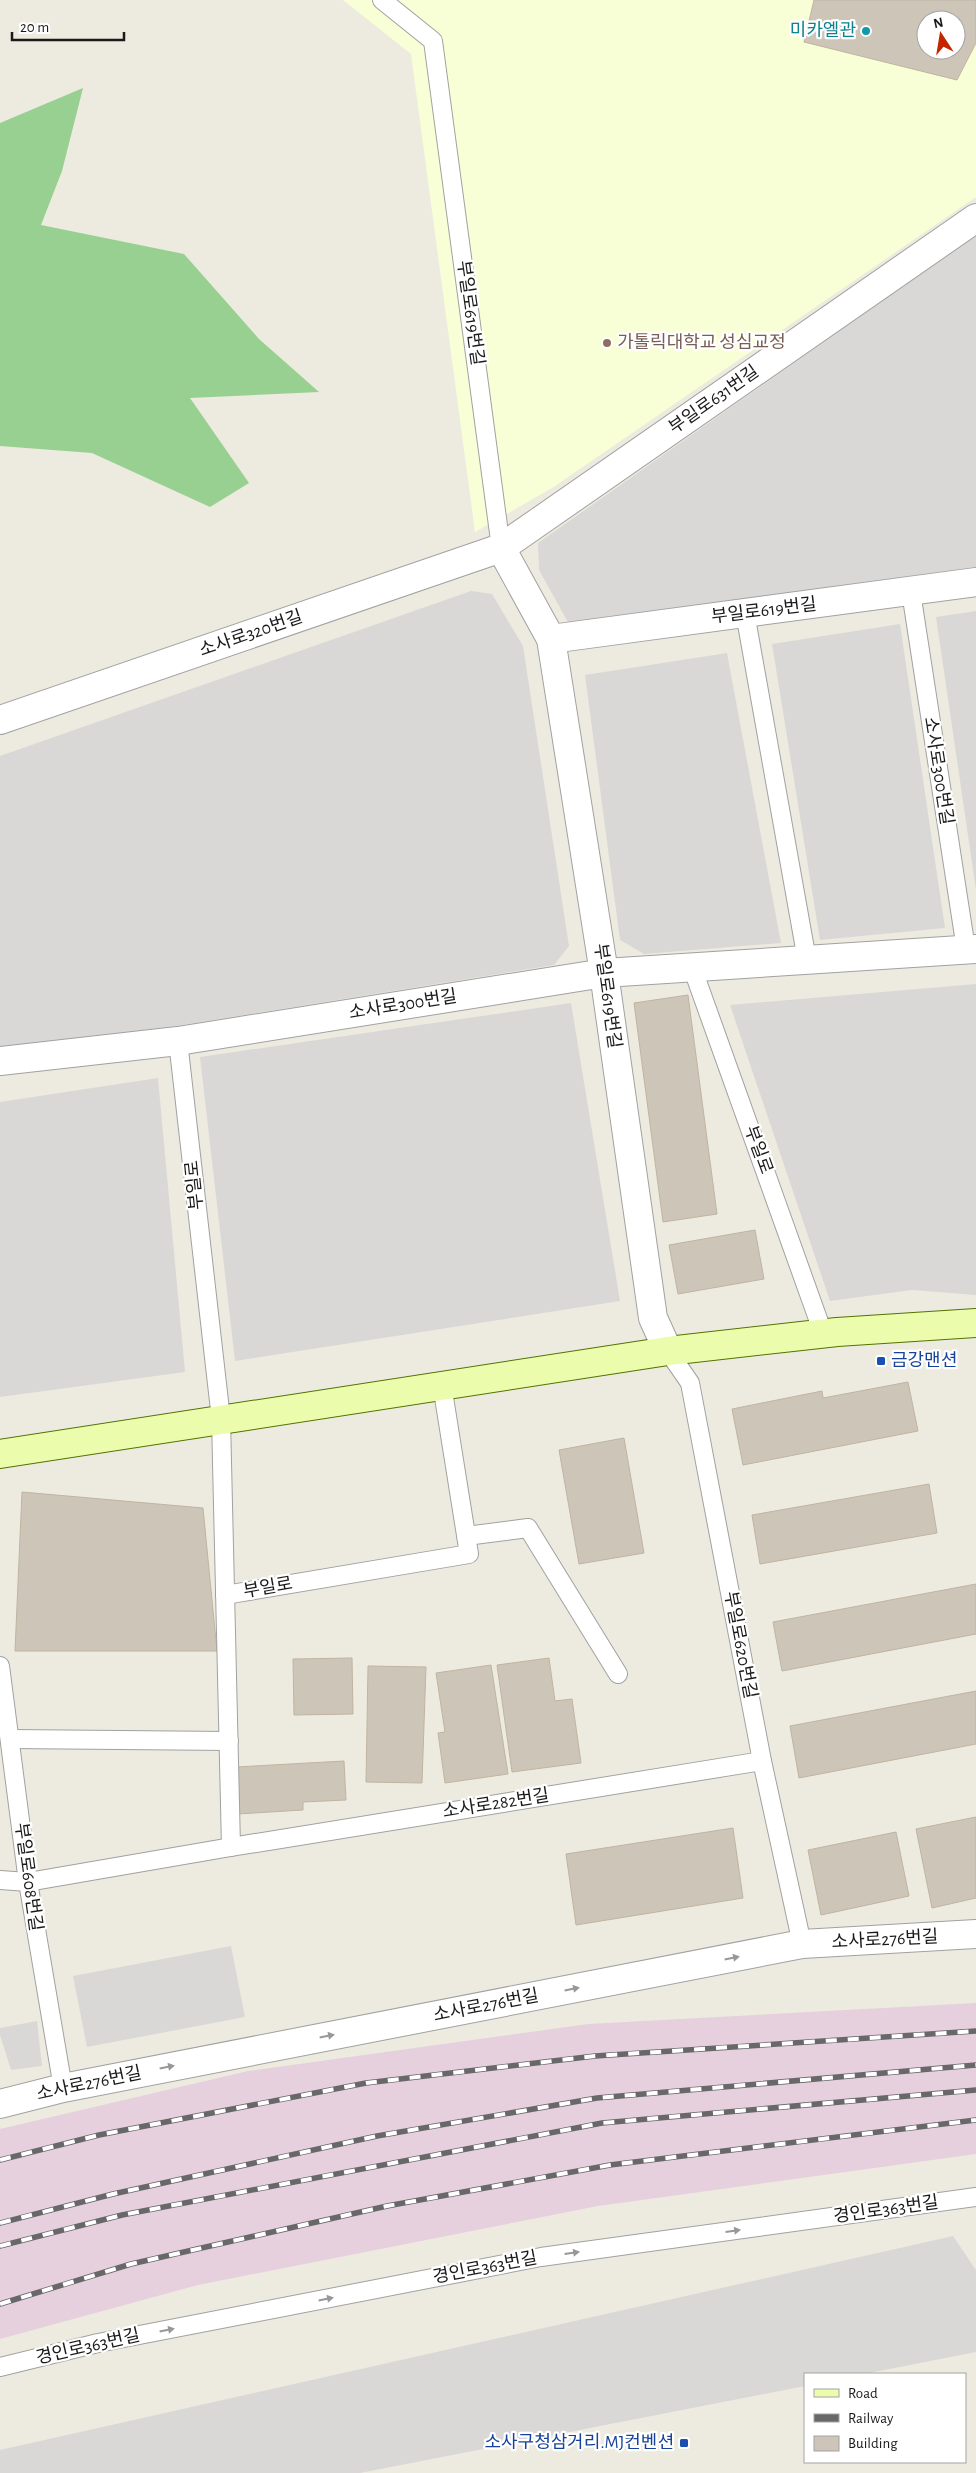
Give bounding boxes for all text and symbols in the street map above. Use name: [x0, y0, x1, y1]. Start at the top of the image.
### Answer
scale bar: [12, 10, 125, 42]
north arrow: [916, 10, 966, 60]
text: N: [932, 15, 945, 31]
text: 20 m: [20, 20, 49, 35]
place label: 미카엘관: [790, 20, 856, 40]
marker: 미카엘관: [860, 25, 872, 37]
street label: 부일로619번길: [454, 259, 487, 367]
place label: 가톨릭대학교 성심교정: [617, 332, 786, 352]
marker: 가톨릭대학교 성심교정: [601, 337, 613, 349]
street label: 부일로631번길: [665, 362, 762, 437]
street label: 부일로619번길: [710, 595, 818, 626]
street label: 소사로320번길: [197, 607, 305, 660]
street label: 소사로300번길: [921, 715, 956, 826]
street label: 부일로619번길: [591, 942, 624, 1050]
street label: 소사로300번길: [347, 987, 458, 1022]
street label: 부일로: [741, 1123, 776, 1176]
street label: 부일로: [182, 1159, 207, 1211]
place label: 금강맨션: [891, 1350, 957, 1370]
marker: 금강맨션: [875, 1355, 887, 1367]
street label: 부일로: [242, 1574, 294, 1601]
street label: 부일로620번길: [721, 1590, 760, 1700]
street label: 소사로282번길: [441, 1786, 551, 1821]
street label: 부일로608번길: [11, 1821, 46, 1932]
street label: 소사로276번길: [831, 1927, 939, 1952]
one-way arrow: [724, 1954, 739, 1962]
one-way arrow: [565, 1985, 580, 1993]
street label: 소사로276번길: [432, 1986, 540, 2025]
one-way arrow: [319, 2032, 335, 2040]
street label: 소사로276번길: [35, 2063, 143, 2104]
one-way arrow: [160, 2063, 176, 2071]
street label: 경인로363번길: [832, 2193, 940, 2226]
one-way arrow: [726, 2227, 742, 2235]
street label: 경인로363번길: [431, 2248, 539, 2287]
one-way arrow: [565, 2249, 581, 2257]
one-way arrow: [319, 2294, 335, 2302]
street label: 경인로363번길: [34, 2325, 142, 2368]
one-way arrow: [159, 2325, 175, 2333]
legend: [804, 2373, 966, 2463]
text: Road: [848, 2386, 878, 2401]
text: Railway: [848, 2411, 894, 2426]
place label: 소사구청삼거리.MJ컨벤션: [484, 2432, 674, 2452]
text: Building: [848, 2436, 898, 2451]
marker: 소사구청삼거리.MJ컨벤션: [678, 2437, 690, 2449]

